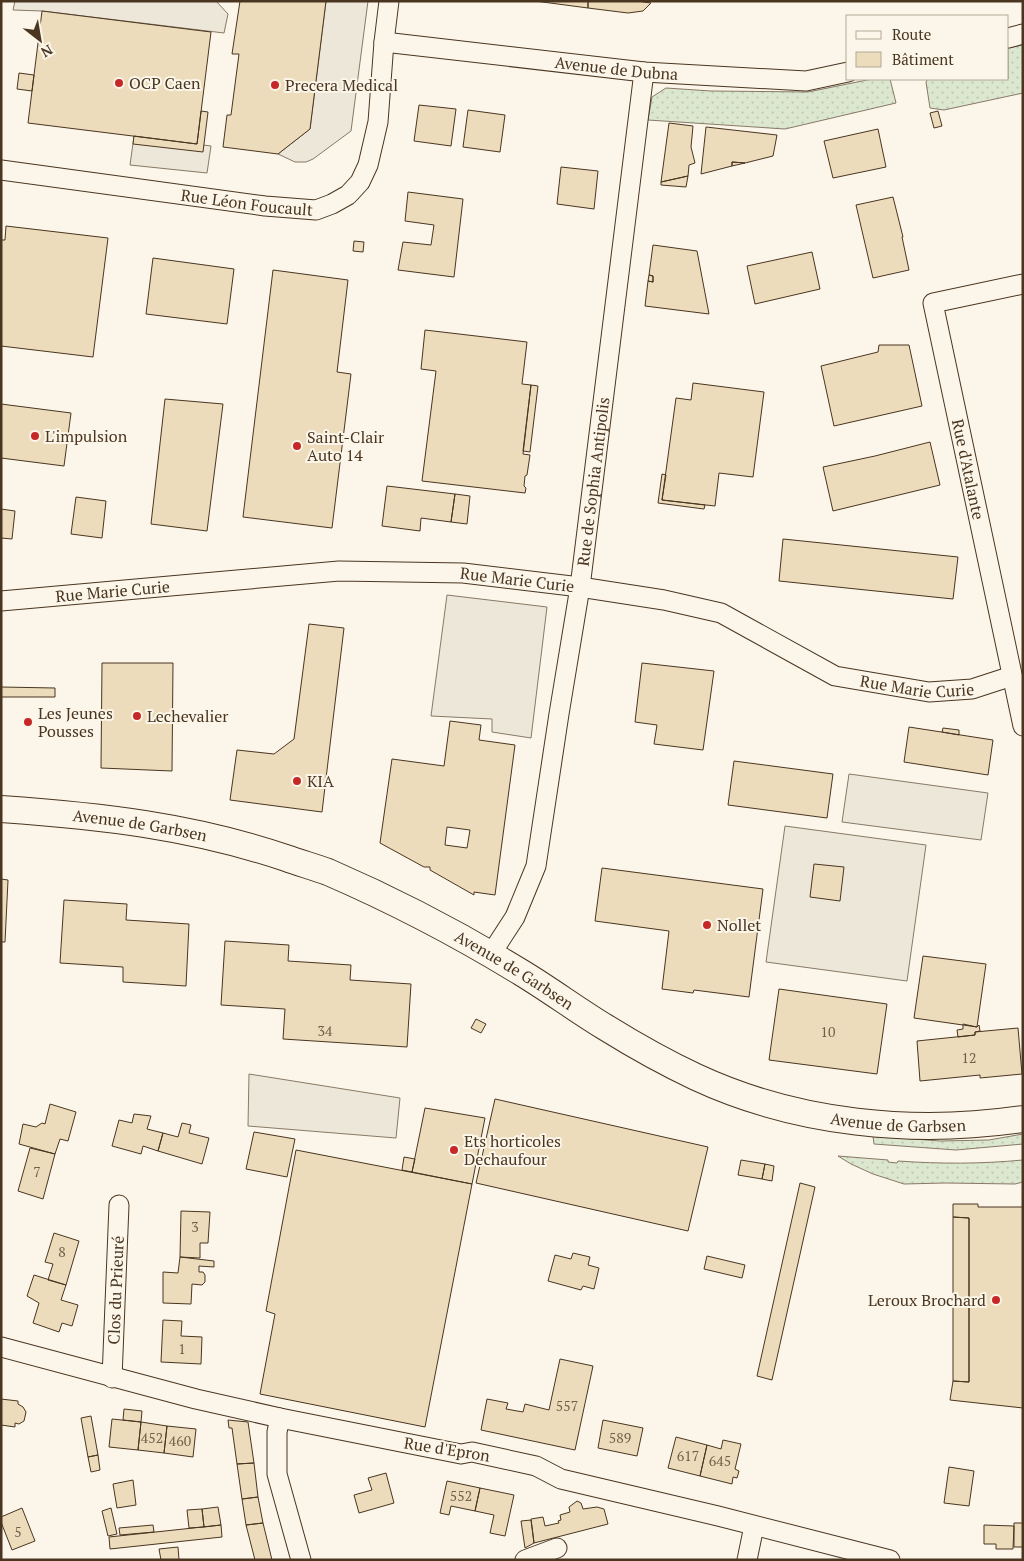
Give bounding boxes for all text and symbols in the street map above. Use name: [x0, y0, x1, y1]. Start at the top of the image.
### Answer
north arrow: [15, 15, 65, 65]
legend: [846, 15, 1009, 80]
text: Route: [892, 24, 931, 44]
text: N: [37, 41, 56, 63]
text: Bâtiment: [892, 49, 954, 69]
street label: Avenue de Dubna: [554, 51, 679, 85]
place label: OCP Caen: [129, 72, 201, 94]
place label: Precera Medical: [285, 74, 398, 96]
marker: OCP Caen: [113, 77, 125, 89]
marker: Precera Medical: [269, 79, 281, 91]
street label: Rue Léon Foucault: [179, 184, 314, 221]
street label: Rue de Sophia Antipolis: [572, 396, 615, 567]
street label: Rue d'Atalante: [947, 417, 990, 522]
place label: L'impulsion: [45, 425, 128, 447]
place label: Saint-Clair Auto 14: [307, 426, 385, 466]
marker: L'impulsion: [29, 430, 41, 442]
marker: Saint-Clair Auto 14: [291, 440, 303, 452]
street label: Rue Marie Curie: [459, 562, 576, 597]
street label: Rue Marie Curie: [54, 575, 171, 607]
street label: Rue Marie Curie: [858, 669, 975, 703]
place label: Les Jeunes Pousses: [38, 702, 113, 742]
place label: Lechevalier: [147, 705, 229, 727]
marker: Lechevalier: [131, 710, 143, 722]
marker: Les Jeunes Pousses: [22, 716, 34, 728]
place label: KIA: [307, 770, 334, 792]
marker: KIA: [291, 775, 303, 787]
street label: Avenue de Garbsen: [72, 804, 210, 847]
place label: Nollet: [717, 914, 761, 936]
marker: Nollet: [701, 919, 713, 931]
street label: Avenue de Garbsen: [451, 925, 578, 1015]
house number: 34: [318, 1021, 333, 1040]
house number: 10: [821, 1022, 835, 1041]
house number: 12: [962, 1048, 976, 1067]
street label: Avenue de Garbsen: [829, 1107, 967, 1137]
place label: Ets horticoles Dechaufour: [464, 1130, 561, 1170]
marker: Ets horticoles Dechaufour: [448, 1144, 460, 1156]
house number: 7: [33, 1162, 41, 1181]
house number: 3: [191, 1217, 199, 1236]
street label: Clos du Prieuré: [102, 1235, 129, 1345]
house number: 8: [58, 1242, 66, 1261]
place label: Leroux Brochard: [868, 1289, 986, 1311]
marker: Leroux Brochard: [990, 1294, 1002, 1306]
house number: 1: [178, 1339, 186, 1358]
house number: 557: [556, 1396, 578, 1415]
house number: 452: [141, 1428, 163, 1447]
house number: 589: [609, 1428, 631, 1447]
house number: 460: [169, 1431, 191, 1450]
street label: Rue d'Epron: [403, 1431, 492, 1467]
house number: 617: [677, 1446, 699, 1465]
house number: 645: [709, 1451, 731, 1470]
house number: 552: [450, 1486, 472, 1505]
house number: 5: [14, 1522, 22, 1541]

